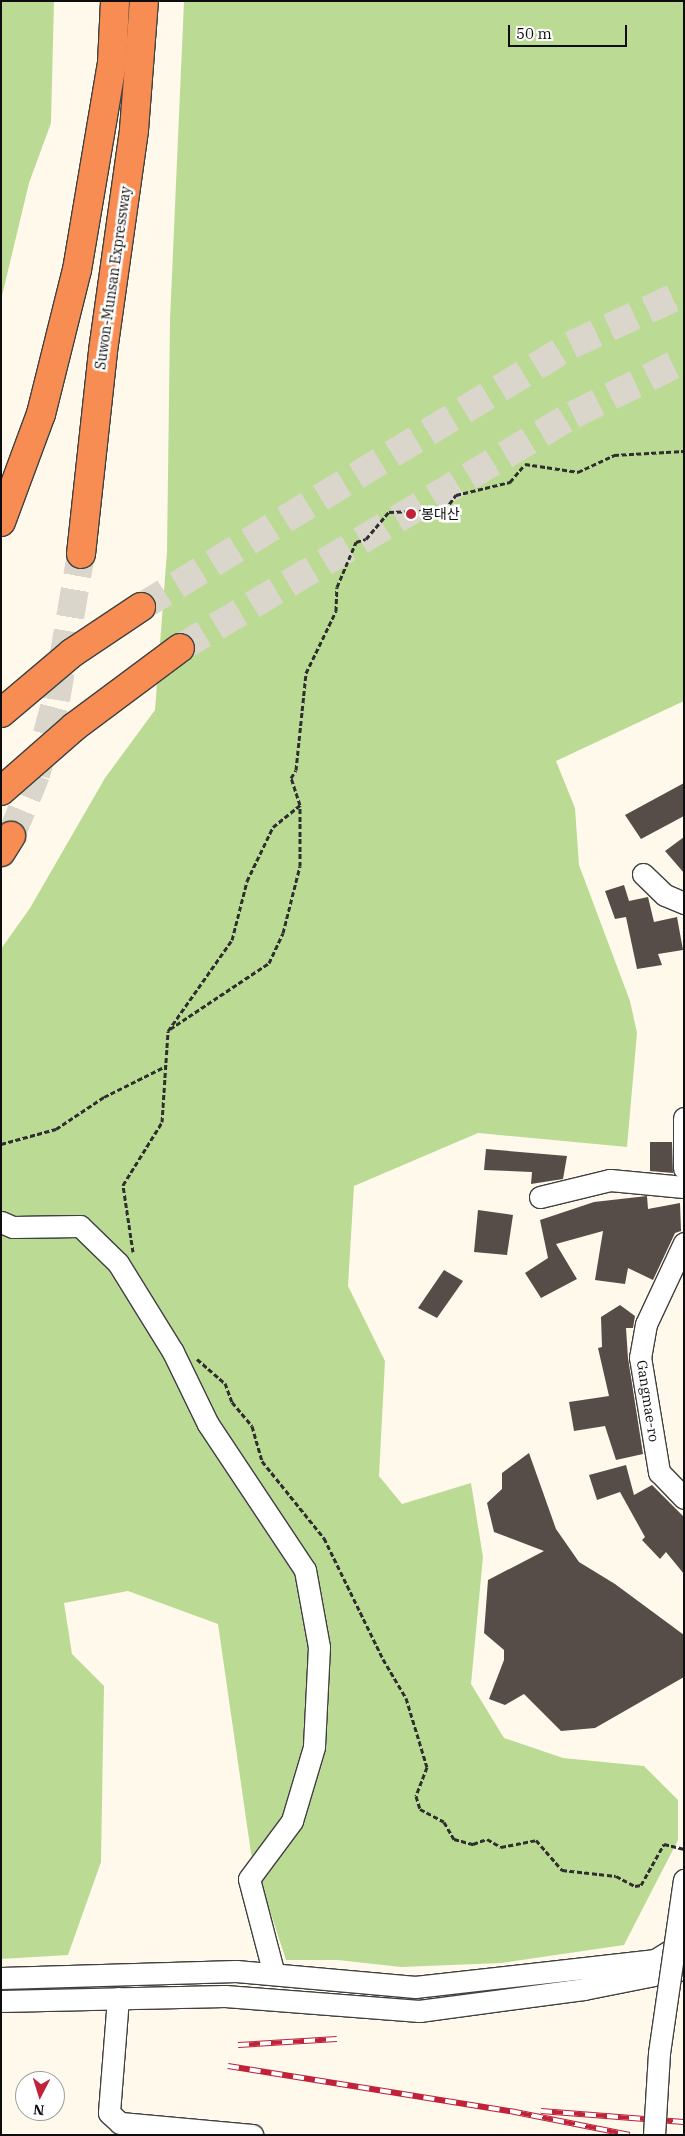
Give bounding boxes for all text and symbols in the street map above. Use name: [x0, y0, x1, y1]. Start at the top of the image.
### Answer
scale bar: [510, 15, 629, 47]
text: 50 m: [516, 24, 552, 43]
street label: Suwon-Munsan Expressway: [92, 185, 134, 371]
place label: 봉대산: [421, 506, 460, 522]
marker: 봉대산: [405, 508, 417, 520]
street label: Gangmae-ro: [633, 1359, 663, 1443]
north arrow: [15, 2071, 65, 2121]
text: N: [32, 2100, 45, 2119]

